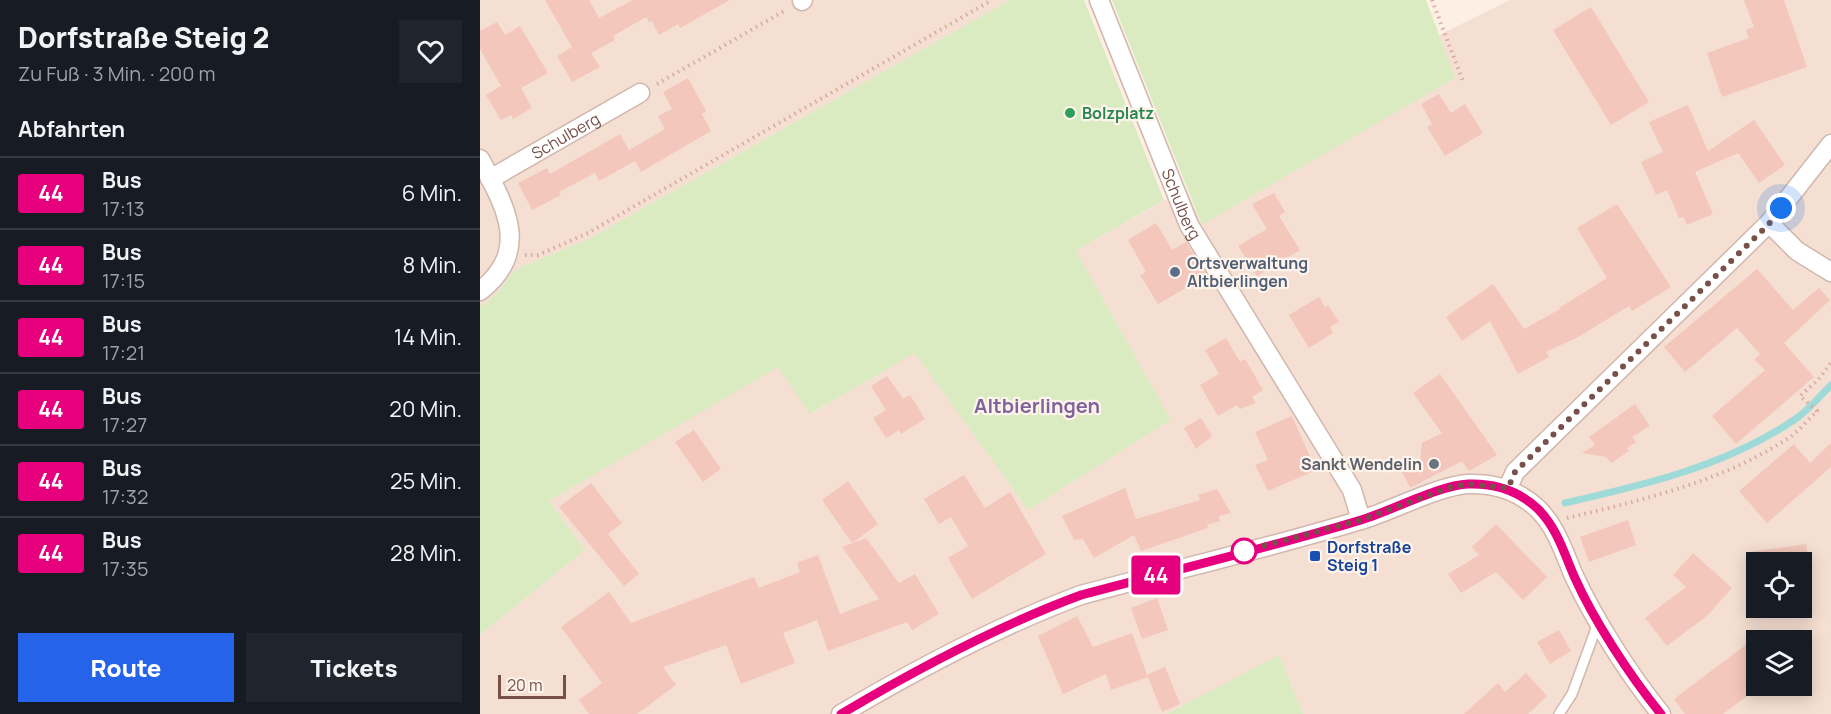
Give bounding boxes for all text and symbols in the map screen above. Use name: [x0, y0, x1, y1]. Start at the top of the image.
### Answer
text: Dorfstraße Steig 2: [18, 18, 270, 56]
button: heart: [399, 20, 462, 83]
text: Zu Fuß · 3 Min. · 200 m: [18, 60, 215, 87]
place label: Bolzplatz: [1082, 102, 1154, 124]
marker: Bolzplatz: [1063, 106, 1077, 120]
street label: Schulberg: [527, 107, 604, 164]
text: Abfahrten: [18, 114, 125, 144]
text: Bus: [102, 165, 142, 195]
street label: Schulberg: [1157, 165, 1206, 244]
text: 6 Min.: [402, 178, 462, 208]
text: 44: [38, 179, 64, 207]
your location: [1766, 193, 1796, 223]
text: 17:13: [102, 195, 145, 222]
text: Bus: [102, 237, 142, 267]
text: 8 Min.: [403, 250, 462, 280]
text: 44: [38, 251, 64, 279]
place label: Ortsverwaltung Altbierlingen: [1187, 252, 1308, 292]
marker: Ortsverwaltung Altbierlingen: [1168, 265, 1182, 279]
text: 17:15: [102, 267, 145, 294]
text: Bus: [102, 309, 142, 339]
text: 14 Min.: [394, 322, 462, 352]
text: 44: [38, 323, 64, 351]
text: 17:21: [102, 339, 145, 366]
text: Bus: [102, 381, 142, 411]
district label: Altbierlingen: [974, 392, 1100, 419]
text: 20 Min.: [389, 394, 462, 424]
text: 44: [38, 395, 64, 423]
text: 17:27: [102, 411, 147, 438]
text: Bus: [102, 453, 142, 483]
place label: Sankt Wendelin: [1301, 453, 1422, 475]
marker: Sankt Wendelin: [1427, 457, 1441, 471]
text: 25 Min.: [390, 466, 462, 496]
text: 44: [38, 467, 64, 495]
text: 17:32: [102, 483, 148, 510]
text: Bus: [102, 525, 142, 555]
place label: Dorfstraße Steig 1: [1327, 536, 1412, 576]
text: 28 Min.: [390, 538, 462, 568]
unlabelled marker: [1231, 538, 1257, 564]
text: 44: [38, 539, 64, 567]
marker: Dorfstraße Steig 1: [1308, 549, 1322, 563]
map controls: [1746, 552, 1812, 696]
button: locate: [1746, 552, 1812, 618]
text: 17:35: [102, 555, 148, 582]
line badge: 44: [1129, 556, 1183, 594]
text: 44: [1143, 561, 1169, 589]
button: layers: [1746, 630, 1812, 696]
button: Route: [18, 633, 234, 702]
button: Tickets: [246, 633, 462, 702]
scale bar: [498, 672, 566, 700]
text: 20 m: [507, 674, 543, 696]

